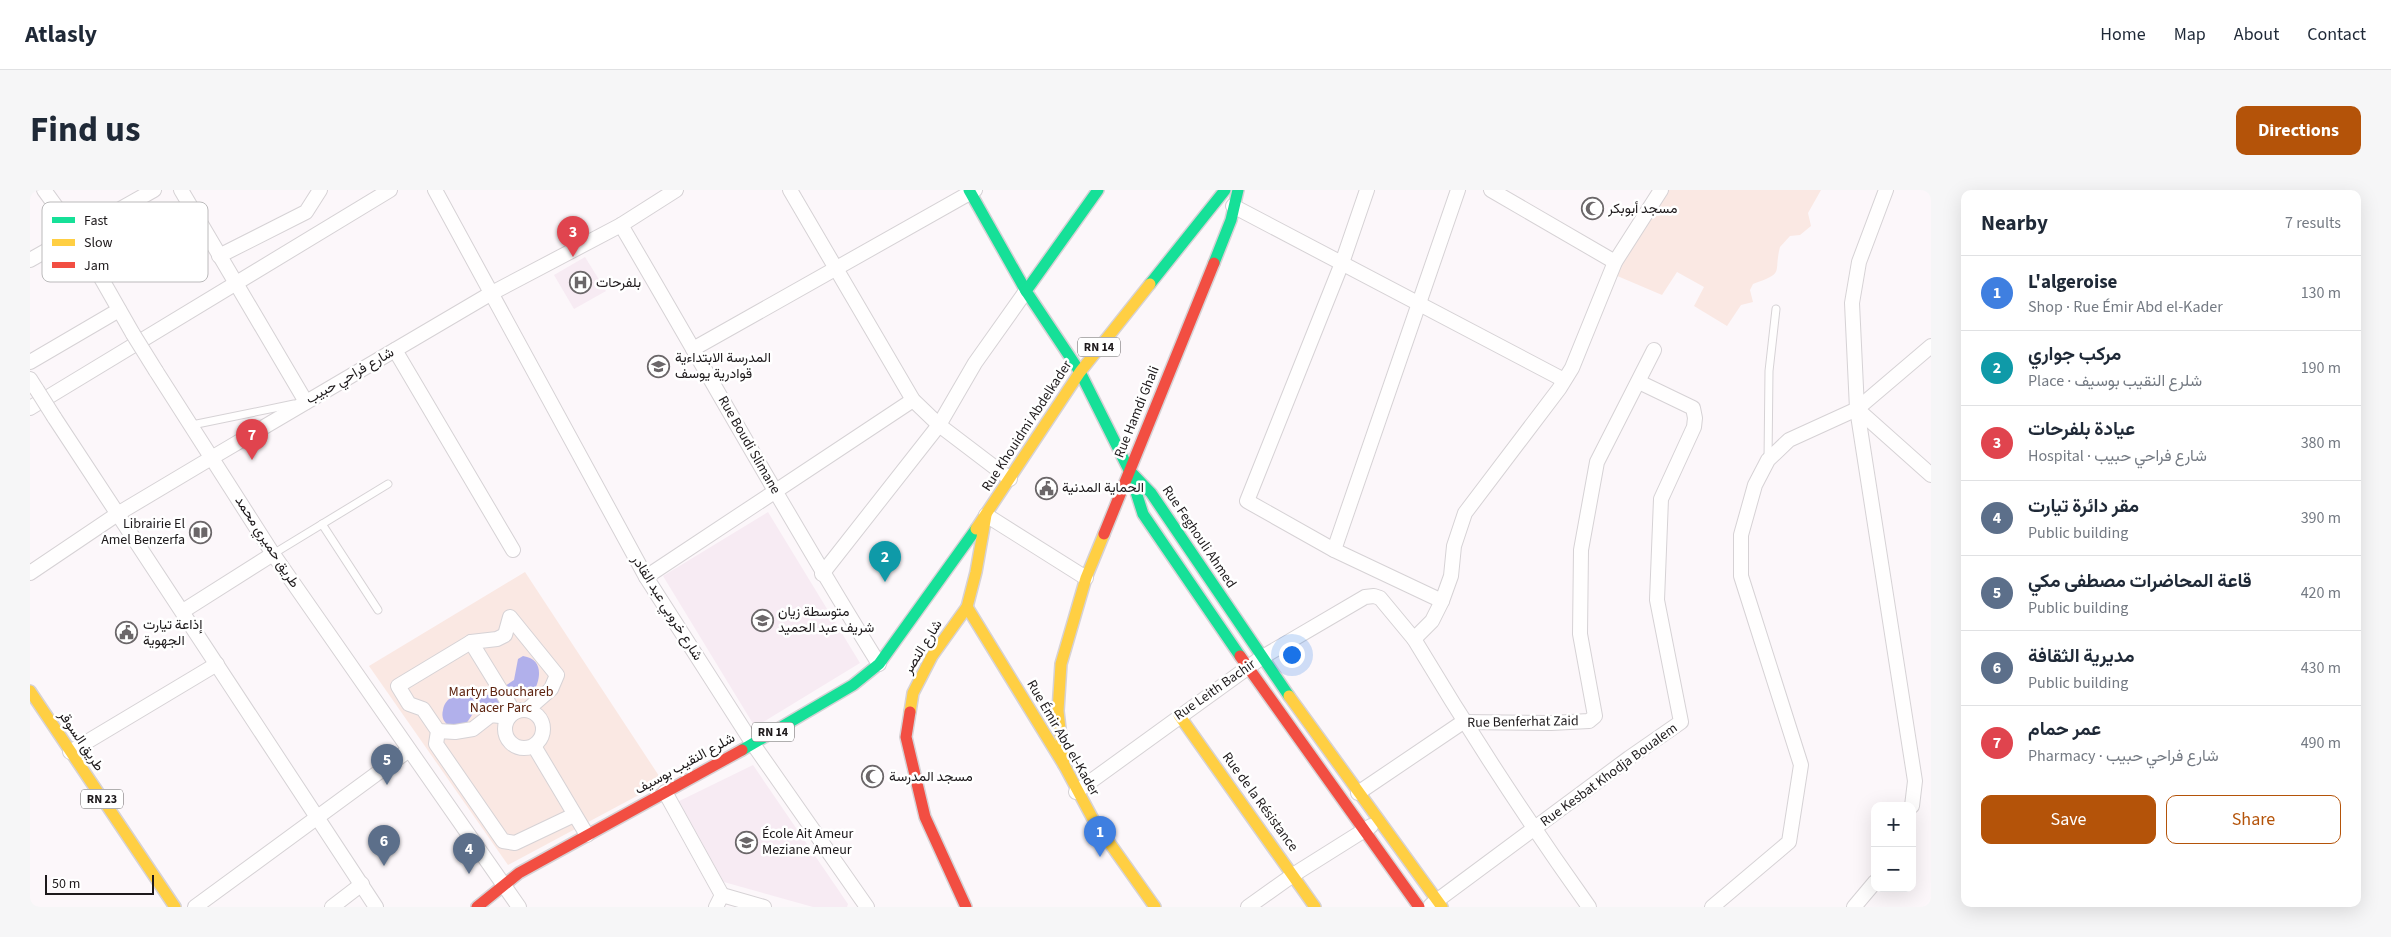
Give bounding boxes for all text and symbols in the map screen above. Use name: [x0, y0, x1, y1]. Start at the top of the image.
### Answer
text: Atlasly: [25, 17, 97, 52]
text: Home: [2100, 22, 2146, 47]
text: Map: [2174, 22, 2206, 47]
text: About: [2234, 22, 2279, 47]
text: Contact: [2307, 22, 2366, 47]
text: Find us: [30, 105, 140, 155]
button: Directions: [2236, 106, 2361, 155]
mosque icon: مسجد أبوبكر: [1580, 197, 1604, 221]
place label: مسجد أبوبكر: [1607, 199, 1677, 219]
legend: [42, 202, 208, 282]
text: Nearby: [1981, 208, 2048, 238]
text: Fast: [84, 211, 108, 231]
text: 7 results: [2285, 212, 2341, 234]
pin: 3: [557, 216, 589, 257]
text: Slow: [84, 233, 113, 253]
text: Jam: [84, 256, 109, 276]
text: L'algeroise: [2028, 269, 2117, 296]
hospital icon: بلفرحات: [568, 271, 592, 295]
place label: بلفرحات: [596, 273, 641, 293]
text: 1: [1993, 282, 2001, 304]
text: 130 m: [2301, 282, 2341, 304]
text: Shop · Rue Émir Abd el-Kader: [2028, 296, 2223, 318]
road number: RN 14: [1078, 338, 1120, 356]
text: مركب جواري: [2028, 341, 2121, 368]
street label: شارع فراحي حبيب: [302, 343, 398, 410]
place label: المدرسة الابتداءية قوادرية يوسف: [675, 348, 771, 384]
school or university icon: المدرسة الابتداءية قوادرية يوسف: [647, 354, 671, 378]
street label: Rue Khouidmi Abdelkader: [977, 357, 1077, 495]
text: 2: [1993, 357, 2001, 379]
text: 190 m: [2301, 357, 2341, 379]
street label: Rue Hamdi Ghali: [1109, 363, 1165, 461]
text: Place · شلرع النقيب بوسيف: [2028, 370, 2202, 392]
street label: Rue Boudi Slimane: [713, 392, 785, 498]
text: عيادة بلفرحات: [2028, 416, 2135, 443]
pin: 7: [236, 419, 268, 460]
text: 3: [1993, 432, 2001, 454]
text: 380 m: [2301, 432, 2341, 454]
text: Hospital · شارع فراحي حبيب: [2028, 445, 2207, 467]
public building icon: الحماية المدنية: [1034, 476, 1058, 500]
place label: الحماية المدنية: [1062, 478, 1144, 498]
street label: Rue Feghouli Ahmed: [1157, 482, 1241, 592]
street label: طريق حميري محمد: [229, 492, 304, 592]
text: مقر دائرة تيارت: [2028, 493, 2139, 520]
text: 4: [1993, 507, 2001, 529]
text: 390 m: [2301, 507, 2341, 529]
place label: Librairie El Amel Benzerfa: [101, 514, 185, 550]
library icon: Librairie El Amel Benzerfa: [189, 520, 213, 544]
text: Public building: [2028, 522, 2128, 544]
pin: 2: [869, 541, 901, 582]
street label: شارع خروبي عبد القادر: [625, 551, 708, 665]
text: قاعة المحاضرات مصطفى مكي: [2028, 568, 2252, 595]
text: 5: [1993, 582, 2001, 604]
text: 420 m: [2301, 582, 2341, 604]
text: Public building: [2028, 597, 2128, 619]
place label: متوسطة زيان شريف عبد الحميد: [778, 602, 874, 638]
school or university icon: متوسطة زيان شريف عبد الحميد: [750, 608, 774, 632]
place label: إذاعة تيارت الجهوية: [143, 615, 203, 651]
street label: شارع النصر: [898, 616, 947, 679]
public building icon: إذاعة تيارت الجهوية: [115, 621, 139, 645]
your location: [1279, 642, 1305, 668]
text: مديرية الثقافة: [2028, 643, 2134, 670]
street label: Rue Leith Bachir: [1170, 654, 1260, 725]
text: 6: [1993, 657, 2001, 679]
text: 430 m: [2301, 657, 2341, 679]
text: Public building: [2028, 672, 2128, 694]
street label: Rue Émir Abd el-Kader: [1022, 676, 1104, 800]
park label: Martyr Bouchareb Nacer Parc: [449, 682, 554, 718]
street label: طريق السوقر: [53, 706, 109, 775]
street label: Rue Benferhat Zaid: [1467, 711, 1579, 733]
text: عمر حمام: [2028, 716, 2101, 743]
street label: Rue Kesbat Khodja Boualem: [1536, 718, 1682, 832]
road number: RN 14: [752, 722, 794, 742]
street label: شلرع النقيب بوسيف: [631, 728, 739, 800]
text: 7: [1993, 732, 2001, 754]
text: 490 m: [2301, 732, 2341, 754]
pin: 5: [371, 744, 403, 785]
text: Pharmacy · شارع فراحي حبيب: [2028, 745, 2219, 767]
street label: Rue de la Résistance: [1217, 748, 1303, 856]
mosque icon: مسجد المدرسة: [861, 765, 885, 789]
place label: مسجد المدرسة: [889, 767, 973, 787]
road number: RN 23: [81, 790, 123, 808]
button: Save: [1981, 795, 2156, 844]
button: Share: [2166, 795, 2341, 844]
map controls: [1871, 802, 1916, 892]
button: +: [1871, 802, 1916, 847]
pin: 1: [1084, 816, 1116, 857]
place label: École Ait Ameur Meziane Ameur: [762, 824, 854, 860]
pin: 6: [368, 825, 400, 866]
school or university icon: École Ait Ameur Meziane Ameur: [734, 830, 758, 854]
pin: 4: [453, 833, 485, 874]
button: −: [1871, 847, 1916, 892]
scale bar: [45, 872, 154, 895]
text: 50 m: [52, 874, 80, 894]

